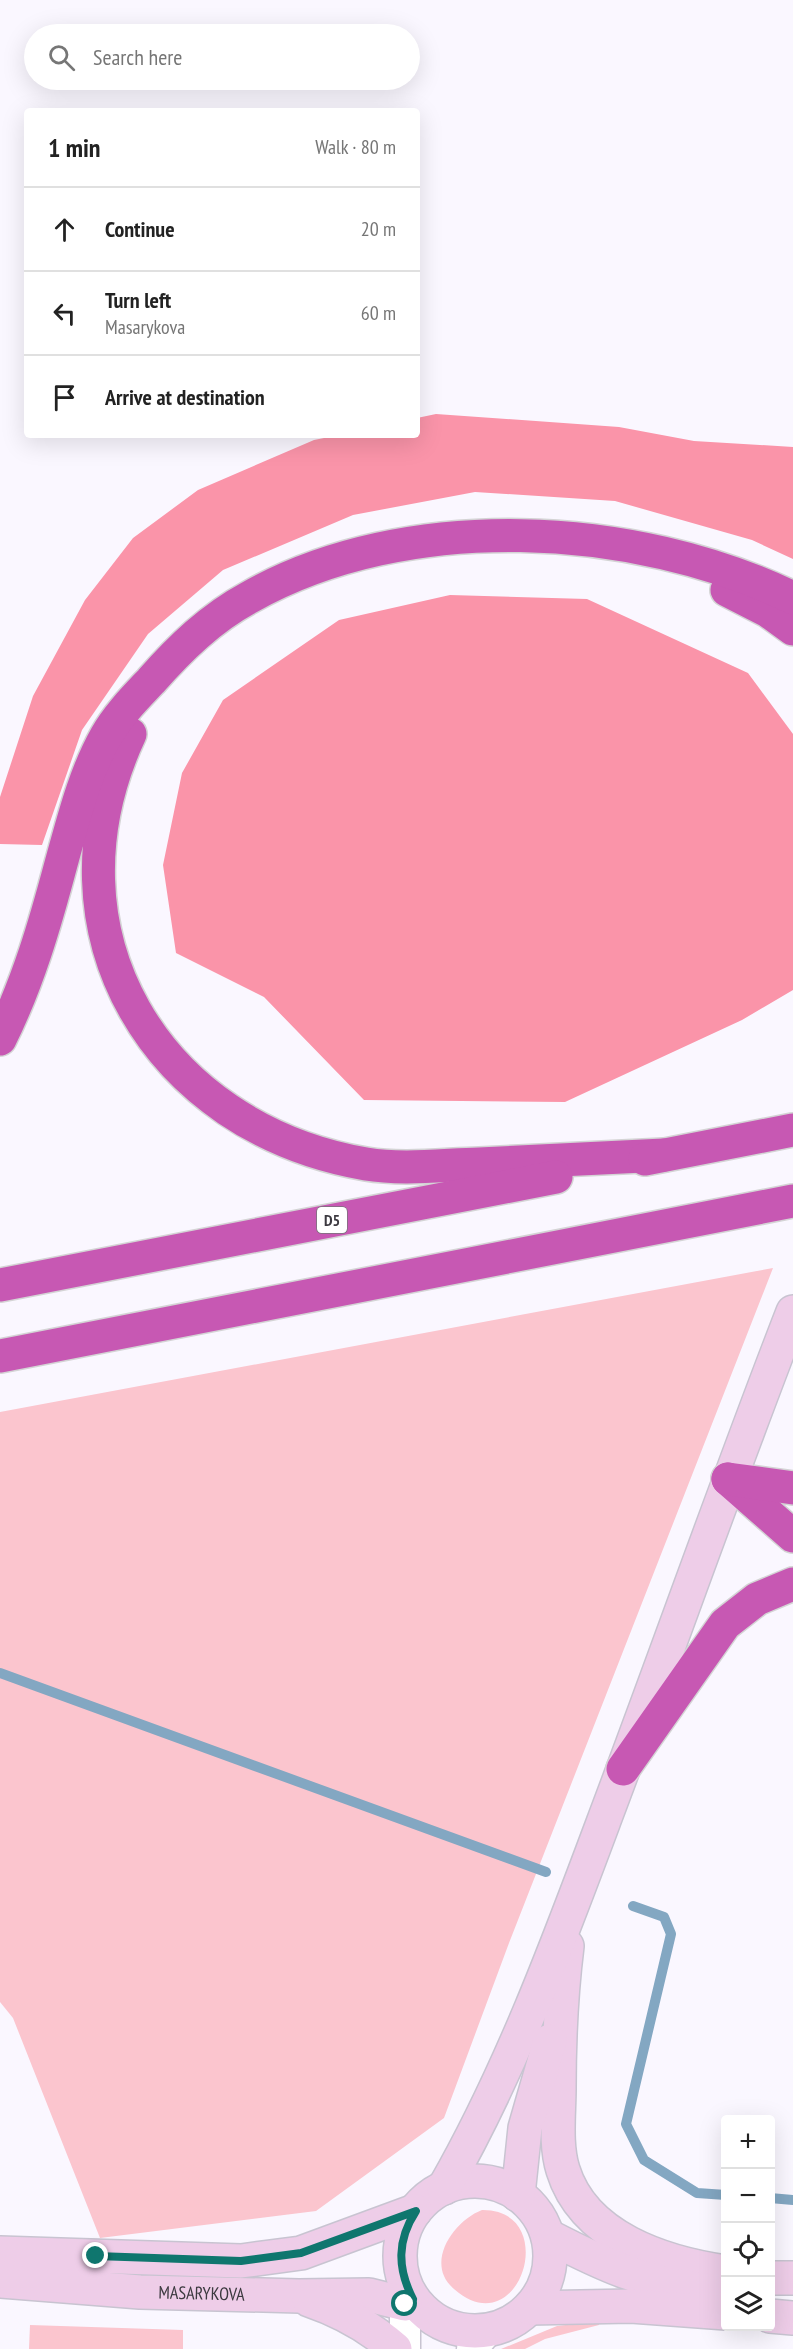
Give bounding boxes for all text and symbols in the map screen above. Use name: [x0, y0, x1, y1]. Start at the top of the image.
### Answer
search box: [24, 24, 420, 90]
icon: search: [45, 41, 78, 74]
text: Search here: [93, 43, 182, 71]
text: 1 min: [48, 131, 101, 164]
text: Walk · 80 m: [315, 134, 396, 160]
icon: ahead: [48, 213, 81, 246]
text: Continue: [105, 215, 175, 243]
text: 20 m: [361, 216, 396, 242]
text: Turn left: [105, 286, 171, 314]
icon: left: [48, 297, 81, 330]
text: 60 m: [361, 300, 396, 326]
text: Masarykova: [105, 314, 185, 340]
icon: arrive: [48, 381, 81, 414]
text: Arrive at destination: [105, 383, 265, 411]
road number: D5: [317, 1207, 347, 1233]
map controls: [721, 2115, 775, 2331]
button: +: [721, 2115, 775, 2169]
button: −: [721, 2169, 775, 2223]
button: locate: [721, 2223, 775, 2277]
route end: [82, 2242, 108, 2268]
button: layers: [721, 2277, 775, 2331]
street label: MASARYKOVA: [158, 2280, 246, 2306]
route start: [391, 2290, 417, 2316]

